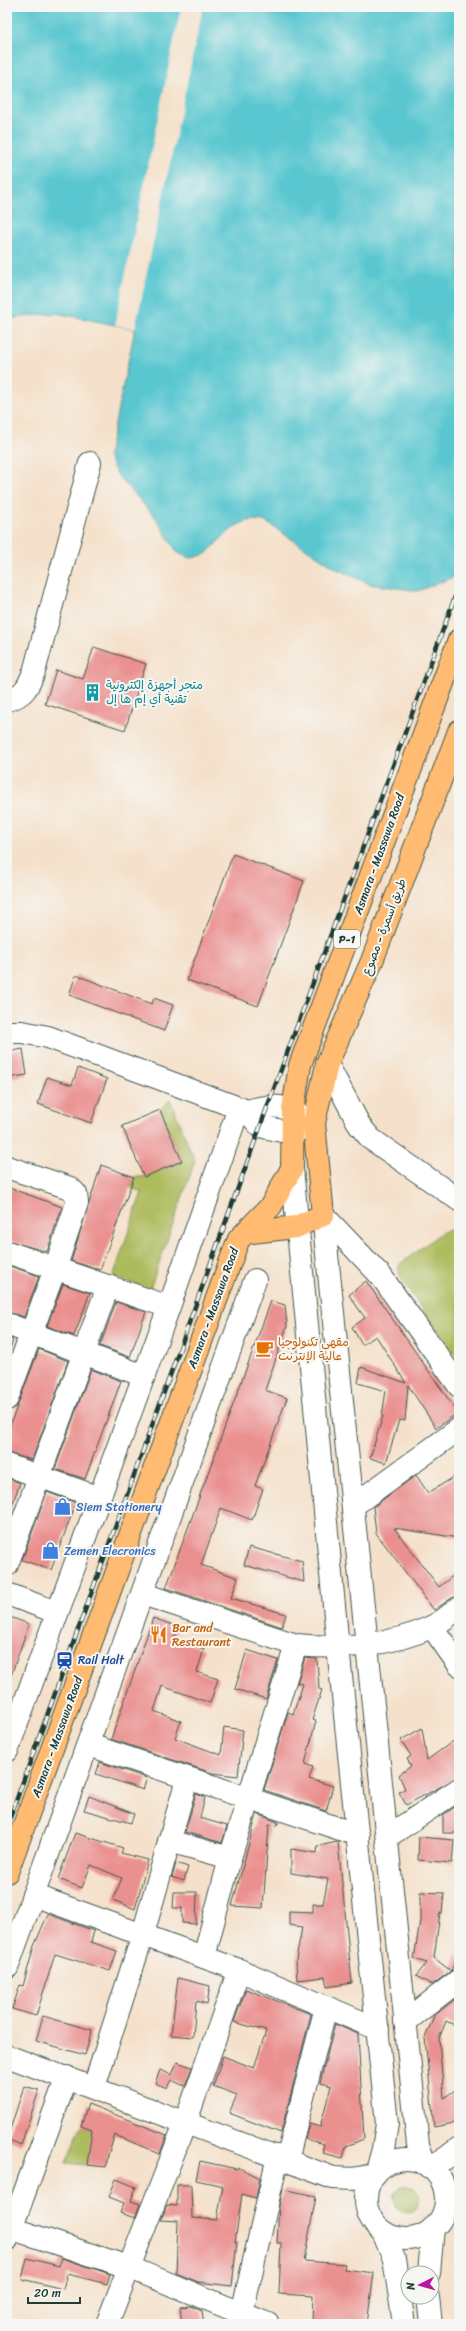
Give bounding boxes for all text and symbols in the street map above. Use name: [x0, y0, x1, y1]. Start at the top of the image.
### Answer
place label: متجر أجهزة إلكترونية تقنية أي إم ها إل: [106, 674, 203, 710]
building icon: متجر أجهزة إلكترونية تقنية أي إم ها إل: [83, 682, 103, 702]
street label: Asmara - Massawa Road: [347, 789, 412, 919]
street label: طريق أسمرة - مصوع: [355, 875, 413, 979]
road number: P-1: [334, 930, 360, 948]
street label: Asmara - Massawa Road: [181, 1243, 246, 1373]
place label: مقهى تكنولوجيا عالية الإنترنت: [278, 1331, 349, 1367]
cafe icon: مقهى تكنولوجيا عالية الإنترنت: [255, 1339, 275, 1359]
place label: Siem Stationery: [76, 1496, 163, 1518]
shop icon: Siem Stationery: [53, 1497, 73, 1517]
place label: Zemen Elecronics: [64, 1540, 156, 1562]
shop icon: Zemen Elecronics: [41, 1541, 61, 1561]
place label: Bar and Restaurant: [172, 1617, 231, 1653]
restaurant icon: Bar and Restaurant: [149, 1625, 169, 1645]
place label: Rail Halt: [78, 1649, 125, 1671]
station icon: Rail Halt: [55, 1650, 75, 1670]
street label: Asmara - Massawa Road: [25, 1672, 90, 1802]
north arrow: [400, 2265, 440, 2305]
scale bar: [28, 2279, 80, 2305]
text: N: [401, 2281, 421, 2292]
text: 20 m: [34, 2282, 61, 2304]

